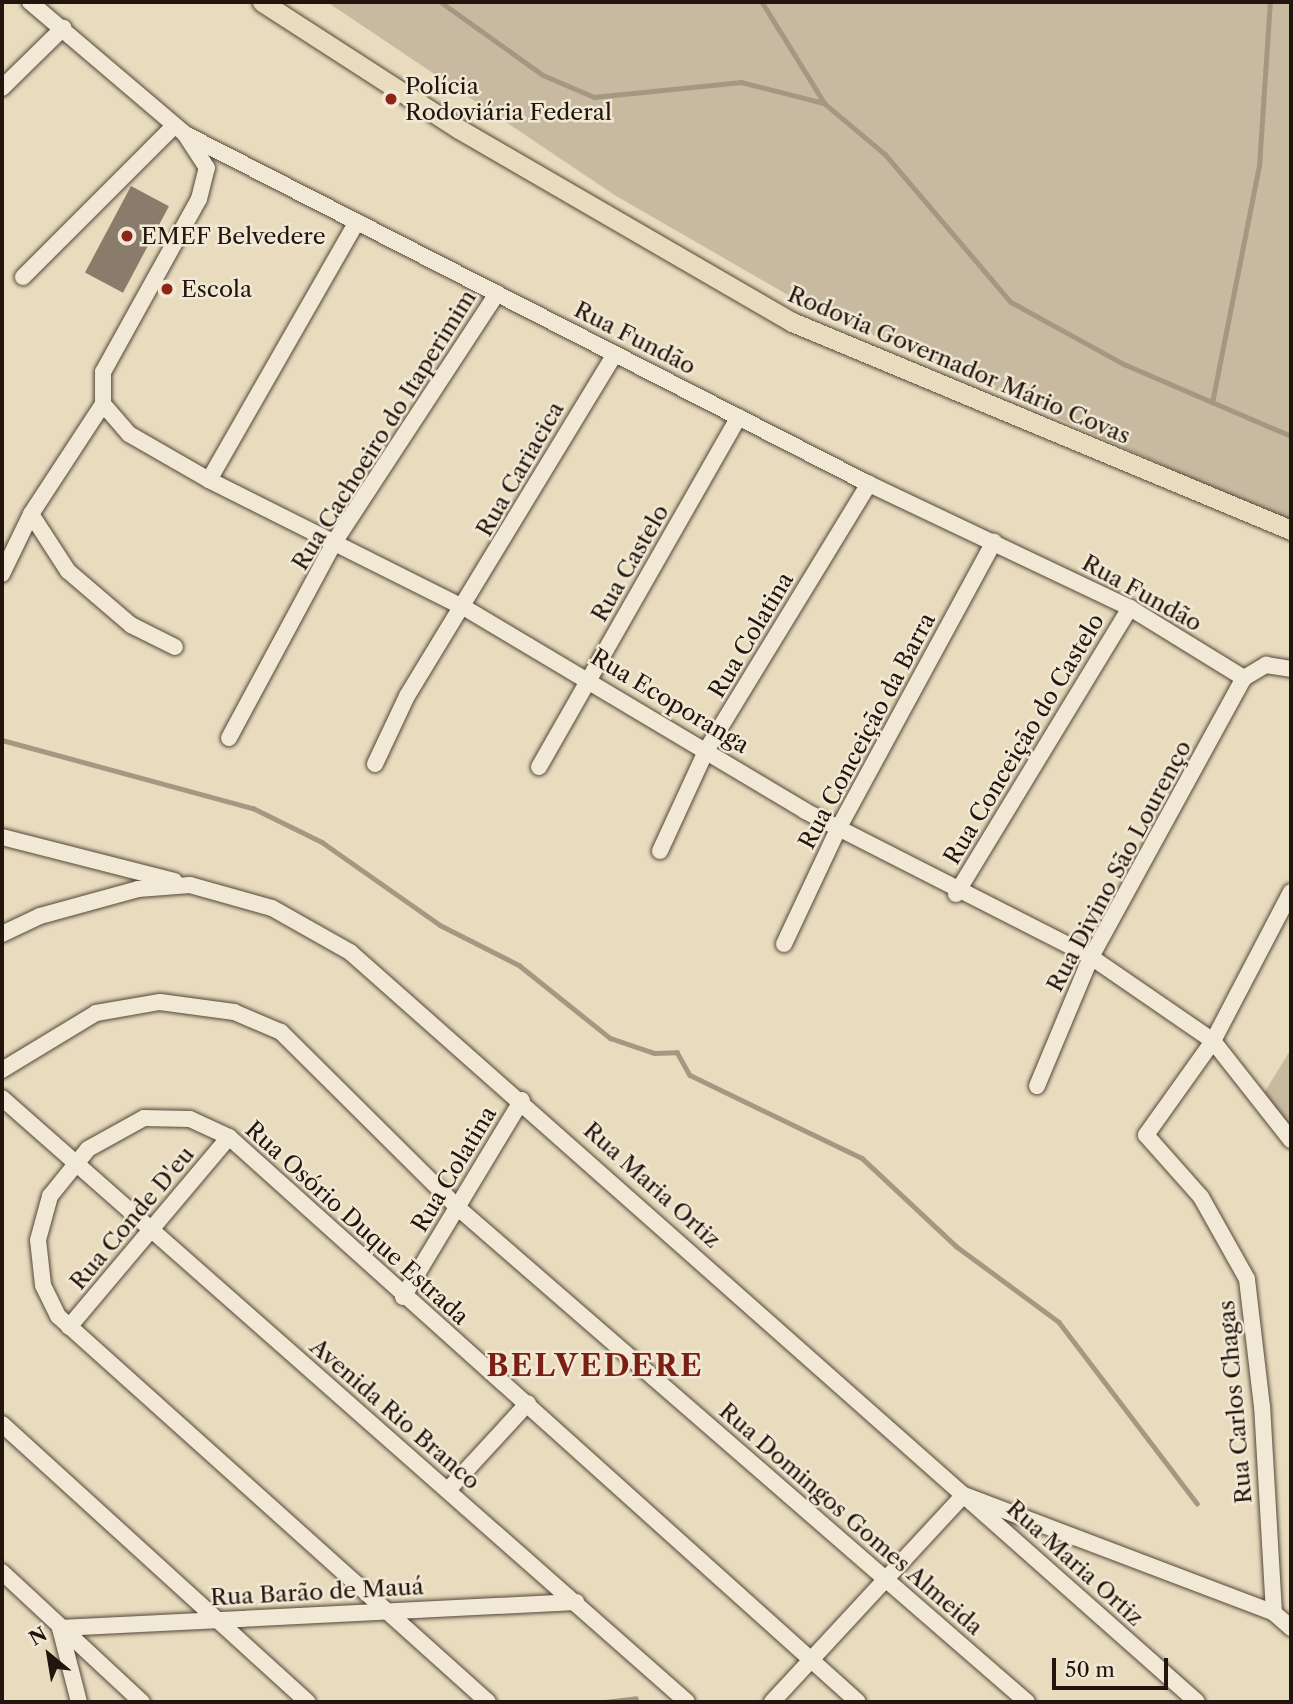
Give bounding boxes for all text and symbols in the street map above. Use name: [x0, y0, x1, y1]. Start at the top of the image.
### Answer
place label: Polícia Rodoviária Federal: [405, 72, 612, 126]
marker: Polícia Rodoviária Federal: [383, 91, 399, 107]
place label: EMEF Belvedere: [141, 222, 326, 250]
marker: EMEF Belvedere: [119, 228, 135, 244]
place label: Escola: [181, 275, 252, 303]
street label: Rodovia Governador Mário Covas: [783, 280, 1135, 450]
marker: Escola: [159, 281, 175, 297]
street label: Rua Cachoeiro do Itaperimim: [286, 285, 482, 575]
street label: Rua Fundão: [570, 296, 700, 380]
street label: Rua Cariacica: [470, 397, 570, 541]
street label: Rua Castelo: [585, 499, 675, 627]
street label: Rua Fundão: [1077, 549, 1207, 637]
street label: Rua Colatina: [703, 567, 799, 703]
street label: Rua Conceição da Barra: [793, 608, 941, 854]
street label: Rua Conceição do Castelo: [938, 608, 1110, 870]
street label: Rua Ecoporanga: [586, 643, 754, 759]
street label: Rua Divino São Lourenço: [1041, 735, 1197, 997]
street label: Rua Colatina: [406, 1101, 502, 1237]
street label: Rua Osório Duque Estrada: [240, 1115, 474, 1331]
street label: Rua Maria Ortiz: [578, 1116, 726, 1254]
street label: Rua Conde D'eu: [64, 1141, 200, 1295]
street label: Rua Carlos Chagas: [1212, 1299, 1258, 1505]
street label: Avenida Rio Branco: [304, 1333, 486, 1495]
district label: BELVEDERE: [487, 1348, 703, 1384]
street label: Rua Domingos Gomes Almeida: [713, 1397, 989, 1641]
street label: Rua Maria Ortiz: [1001, 1494, 1149, 1632]
street label: Rua Barão de Mauá: [209, 1573, 425, 1611]
north arrow: [14, 1620, 84, 1690]
text: N: [25, 1622, 51, 1650]
scale bar: [1055, 1644, 1170, 1688]
text: 50 m: [1065, 1657, 1115, 1682]

